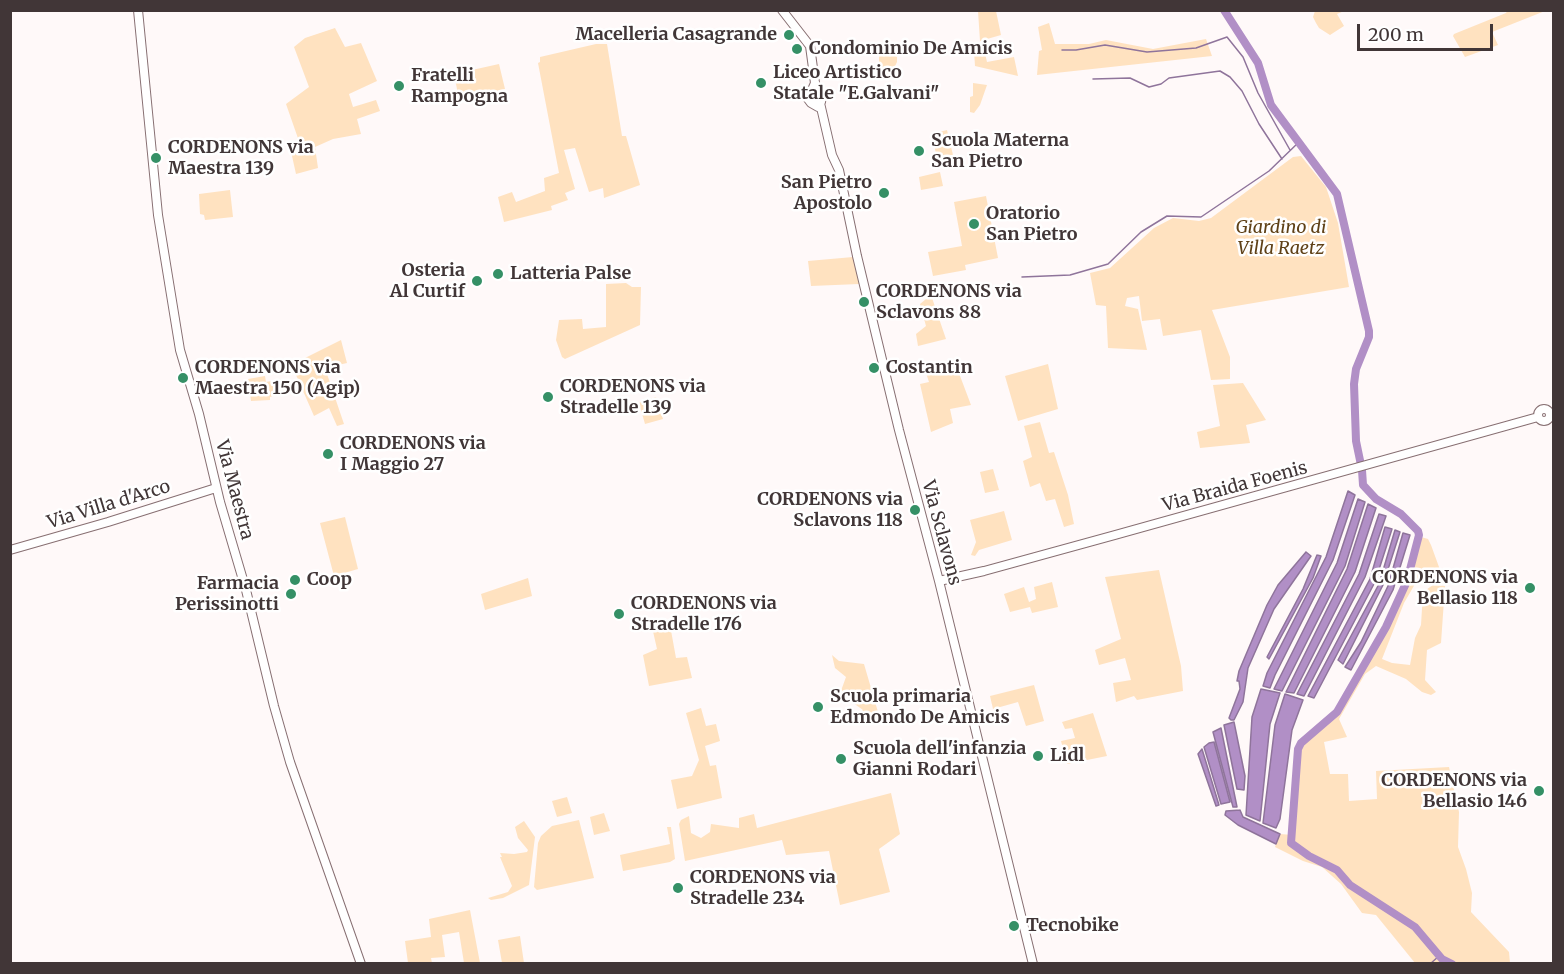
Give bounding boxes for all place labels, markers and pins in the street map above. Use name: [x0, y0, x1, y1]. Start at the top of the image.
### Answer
place label: Macelleria Casagrande: [575, 24, 777, 46]
marker: Macelleria Casagrande: [782, 28, 796, 42]
place label: Condominio De Amicis: [809, 38, 1013, 60]
marker: Condominio De Amicis: [790, 42, 804, 56]
place label: Liceo Artistico Statale "E.Galvani": [773, 62, 939, 104]
place label: Fratelli Rampogna: [411, 65, 508, 107]
marker: Liceo Artistico Statale "E.Galvani": [754, 76, 768, 90]
marker: Fratelli Rampogna: [392, 79, 406, 93]
place label: Scuola Materna San Pietro: [931, 130, 1069, 172]
place label: CORDENONS via Maestra 139: [168, 137, 314, 180]
marker: Scuola Materna San Pietro: [912, 144, 926, 158]
marker: CORDENONS via Maestra 139: [149, 151, 163, 165]
place label: San Pietro Apostolo: [781, 172, 872, 214]
marker: San Pietro Apostolo: [877, 186, 891, 200]
place label: Oratorio San Pietro: [986, 203, 1077, 246]
marker: Oratorio San Pietro: [967, 217, 981, 231]
place label: Osteria Al Curtif: [390, 260, 465, 302]
place label: Latteria Palse: [510, 263, 631, 285]
marker: Latteria Palse: [491, 267, 505, 281]
marker: Osteria Al Curtif: [470, 274, 484, 288]
place label: CORDENONS via Sclavons 88: [876, 281, 1022, 324]
marker: CORDENONS via Sclavons 88: [857, 295, 871, 309]
place label: CORDENONS via Maestra 150 (Agip): [195, 357, 360, 400]
place label: Costantin: [886, 357, 973, 379]
marker: Costantin: [867, 361, 881, 375]
marker: CORDENONS via Maestra 150 (Agip): [176, 371, 190, 385]
place label: CORDENONS via Stradelle 139: [560, 376, 706, 418]
marker: CORDENONS via Stradelle 139: [541, 390, 555, 404]
place label: CORDENONS via I Maggio 27: [340, 433, 486, 476]
marker: CORDENONS via I Maggio 27: [321, 447, 335, 461]
place label: CORDENONS via Sclavons 118: [757, 489, 903, 532]
marker: CORDENONS via Sclavons 118: [908, 503, 922, 517]
place label: CORDENONS via Bellasio 118: [1372, 567, 1518, 610]
place label: Coop: [307, 569, 352, 591]
place label: Farmacia Perissinotti: [175, 573, 279, 616]
marker: Coop: [288, 573, 302, 587]
marker: CORDENONS via Bellasio 118: [1523, 581, 1537, 595]
marker: Farmacia Perissinotti: [284, 587, 298, 601]
place label: CORDENONS via Stradelle 176: [631, 593, 777, 636]
marker: CORDENONS via Stradelle 176: [612, 607, 626, 621]
place label: Scuola primaria Edmondo De Amicis: [830, 686, 1010, 728]
marker: Scuola primaria Edmondo De Amicis: [811, 700, 825, 714]
place label: Scuola dell'infanzia Gianni Rodari: [853, 738, 1026, 780]
place label: Lidl: [1050, 745, 1084, 767]
marker: Lidl: [1031, 749, 1045, 763]
marker: Scuola dell'infanzia Gianni Rodari: [834, 752, 848, 766]
place label: CORDENONS via Bellasio 146: [1381, 770, 1527, 812]
marker: CORDENONS via Bellasio 146: [1532, 784, 1546, 798]
place label: CORDENONS via Stradelle 234: [690, 867, 836, 910]
marker: CORDENONS via Stradelle 234: [671, 881, 685, 895]
place label: Tecnobike: [1026, 915, 1119, 937]
marker: Tecnobike: [1007, 919, 1021, 933]

